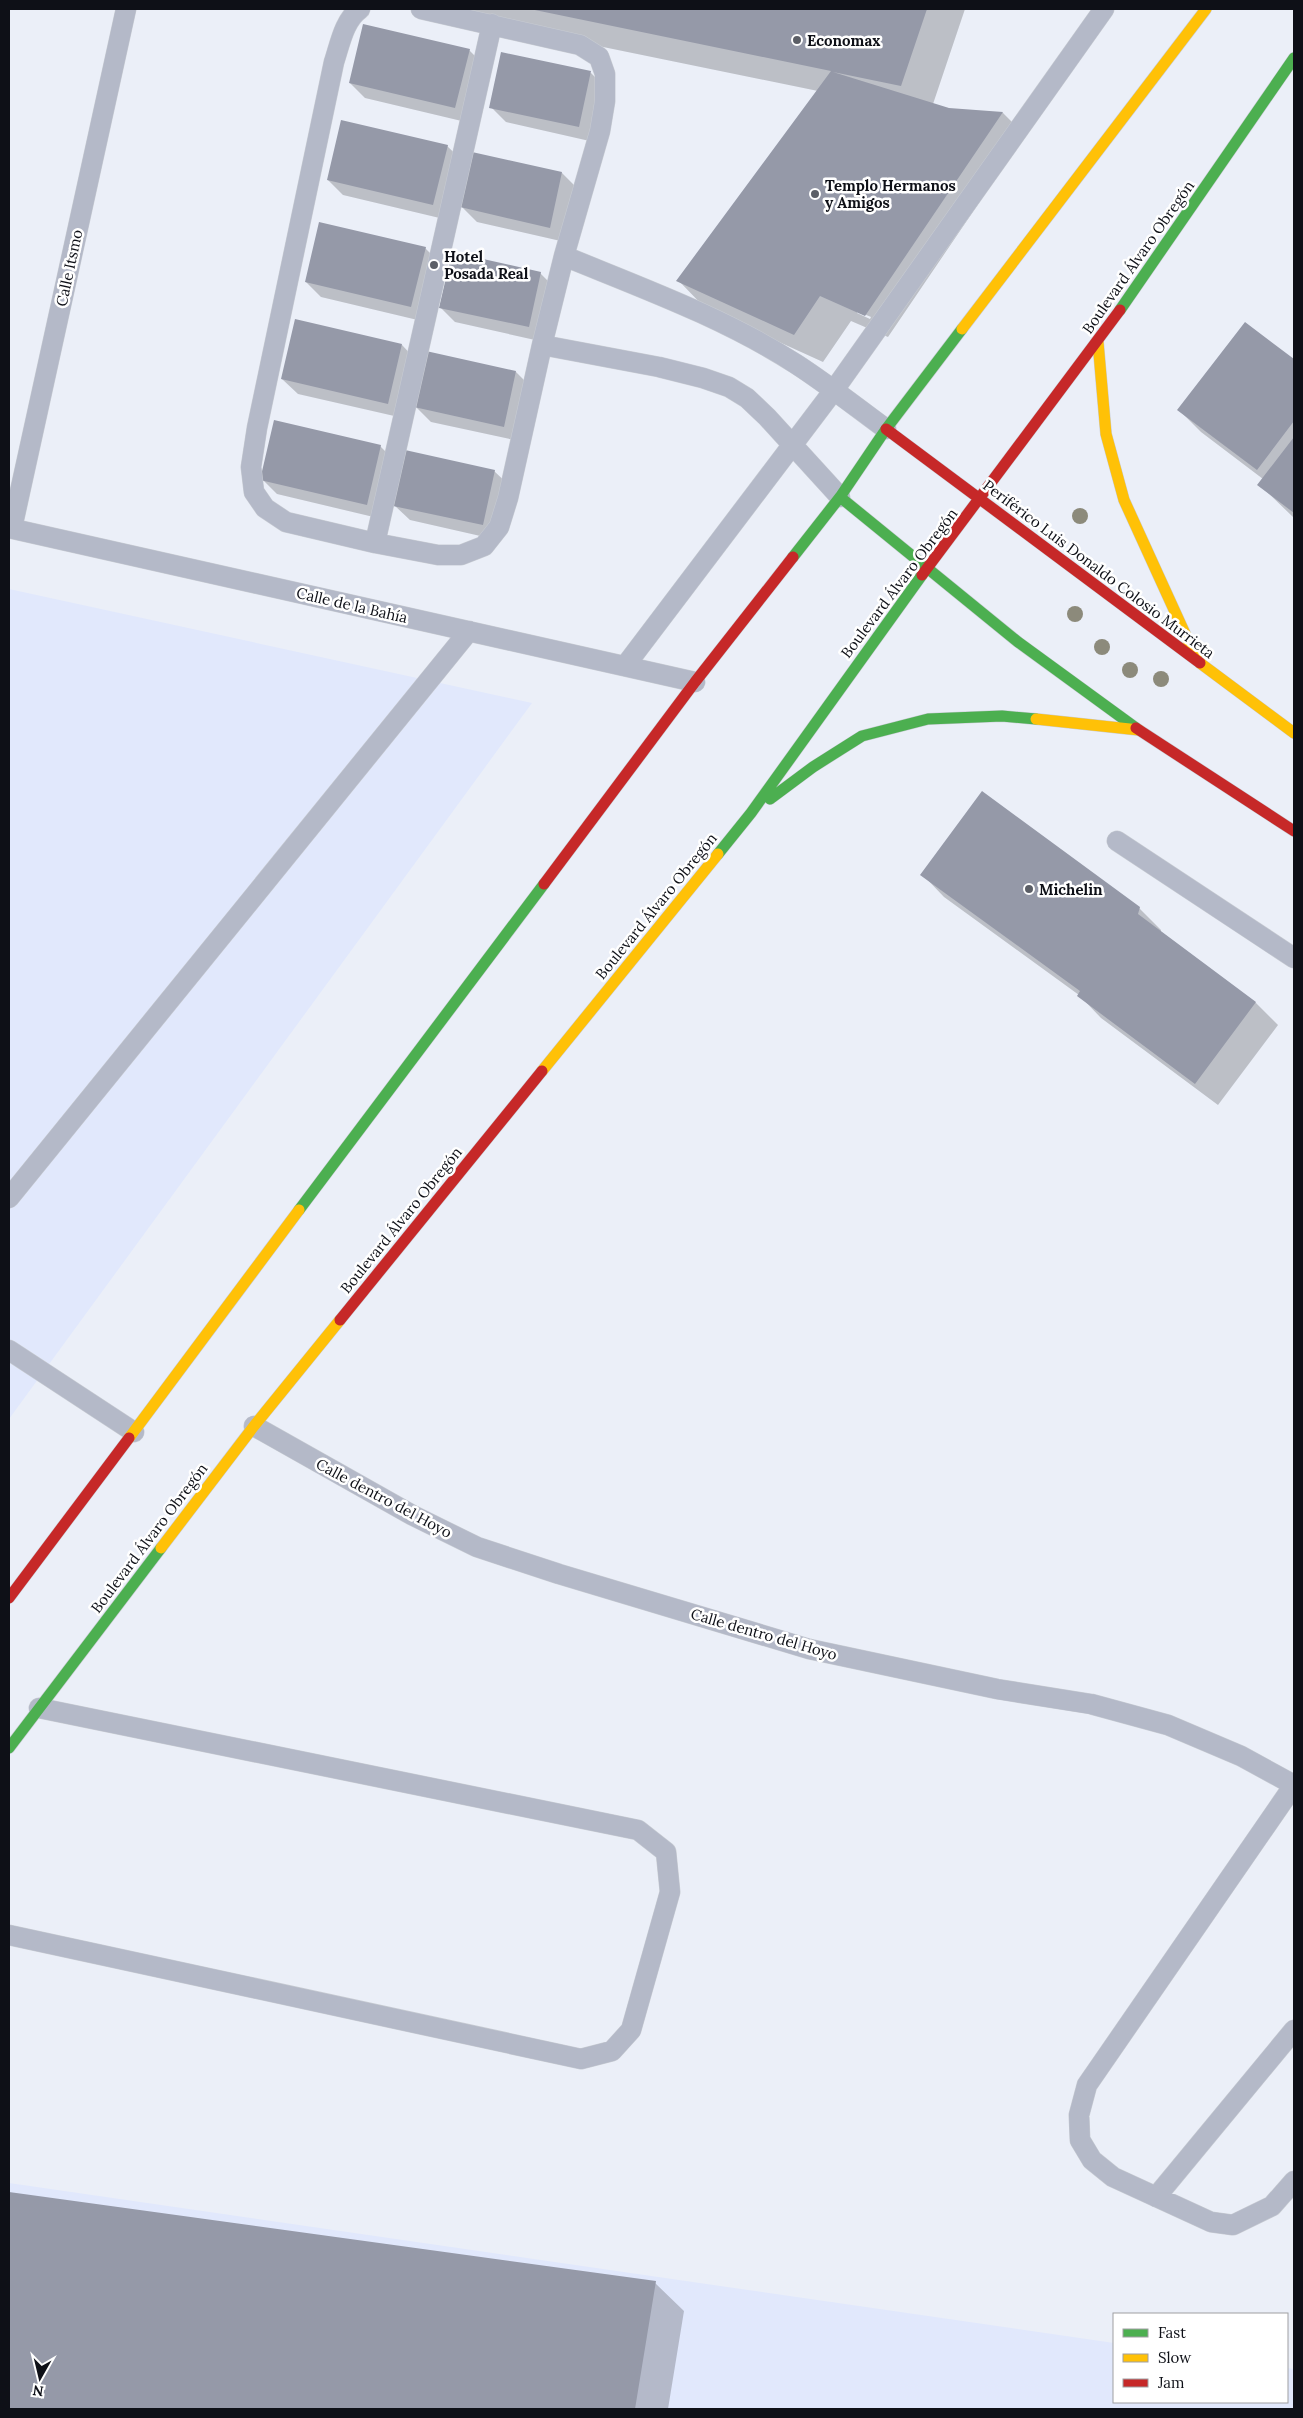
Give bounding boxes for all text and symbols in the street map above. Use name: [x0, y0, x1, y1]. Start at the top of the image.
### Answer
place label: Economax: [807, 31, 881, 50]
marker: Economax: [791, 34, 803, 46]
place label: Templo Hermanos y Amigos: [825, 176, 956, 212]
street label: Boulevard Álvaro Obregón: [1078, 177, 1198, 337]
marker: Templo Hermanos y Amigos: [809, 188, 821, 200]
street label: Calle Itsmo: [52, 228, 86, 308]
place label: Hotel Posada Real: [444, 247, 529, 283]
marker: Hotel Posada Real: [428, 259, 440, 271]
street label: Periférico Luis Donaldo Colosio Murrieta: [979, 476, 1219, 663]
street label: Boulevard Álvaro Obregón: [836, 504, 962, 662]
street label: Calle de la Bahía: [295, 583, 410, 627]
street label: Boulevard Álvaro Obregón: [591, 829, 721, 983]
place label: Michelin: [1039, 880, 1103, 899]
marker: Michelin: [1023, 883, 1035, 895]
street label: Boulevard Álvaro Obregón: [336, 1143, 466, 1297]
street label: Calle dentro del Hoyo: [313, 1454, 455, 1542]
street label: Boulevard Álvaro Obregón: [86, 1459, 212, 1617]
street label: Calle dentro del Hoyo: [689, 1604, 839, 1664]
legend: [1113, 2313, 1288, 2403]
text: Fast: [1158, 2323, 1186, 2342]
text: Slow: [1158, 2348, 1191, 2367]
north arrow: [15, 2353, 65, 2403]
text: Jam: [1157, 2373, 1185, 2392]
text: N: [31, 2381, 45, 2401]

